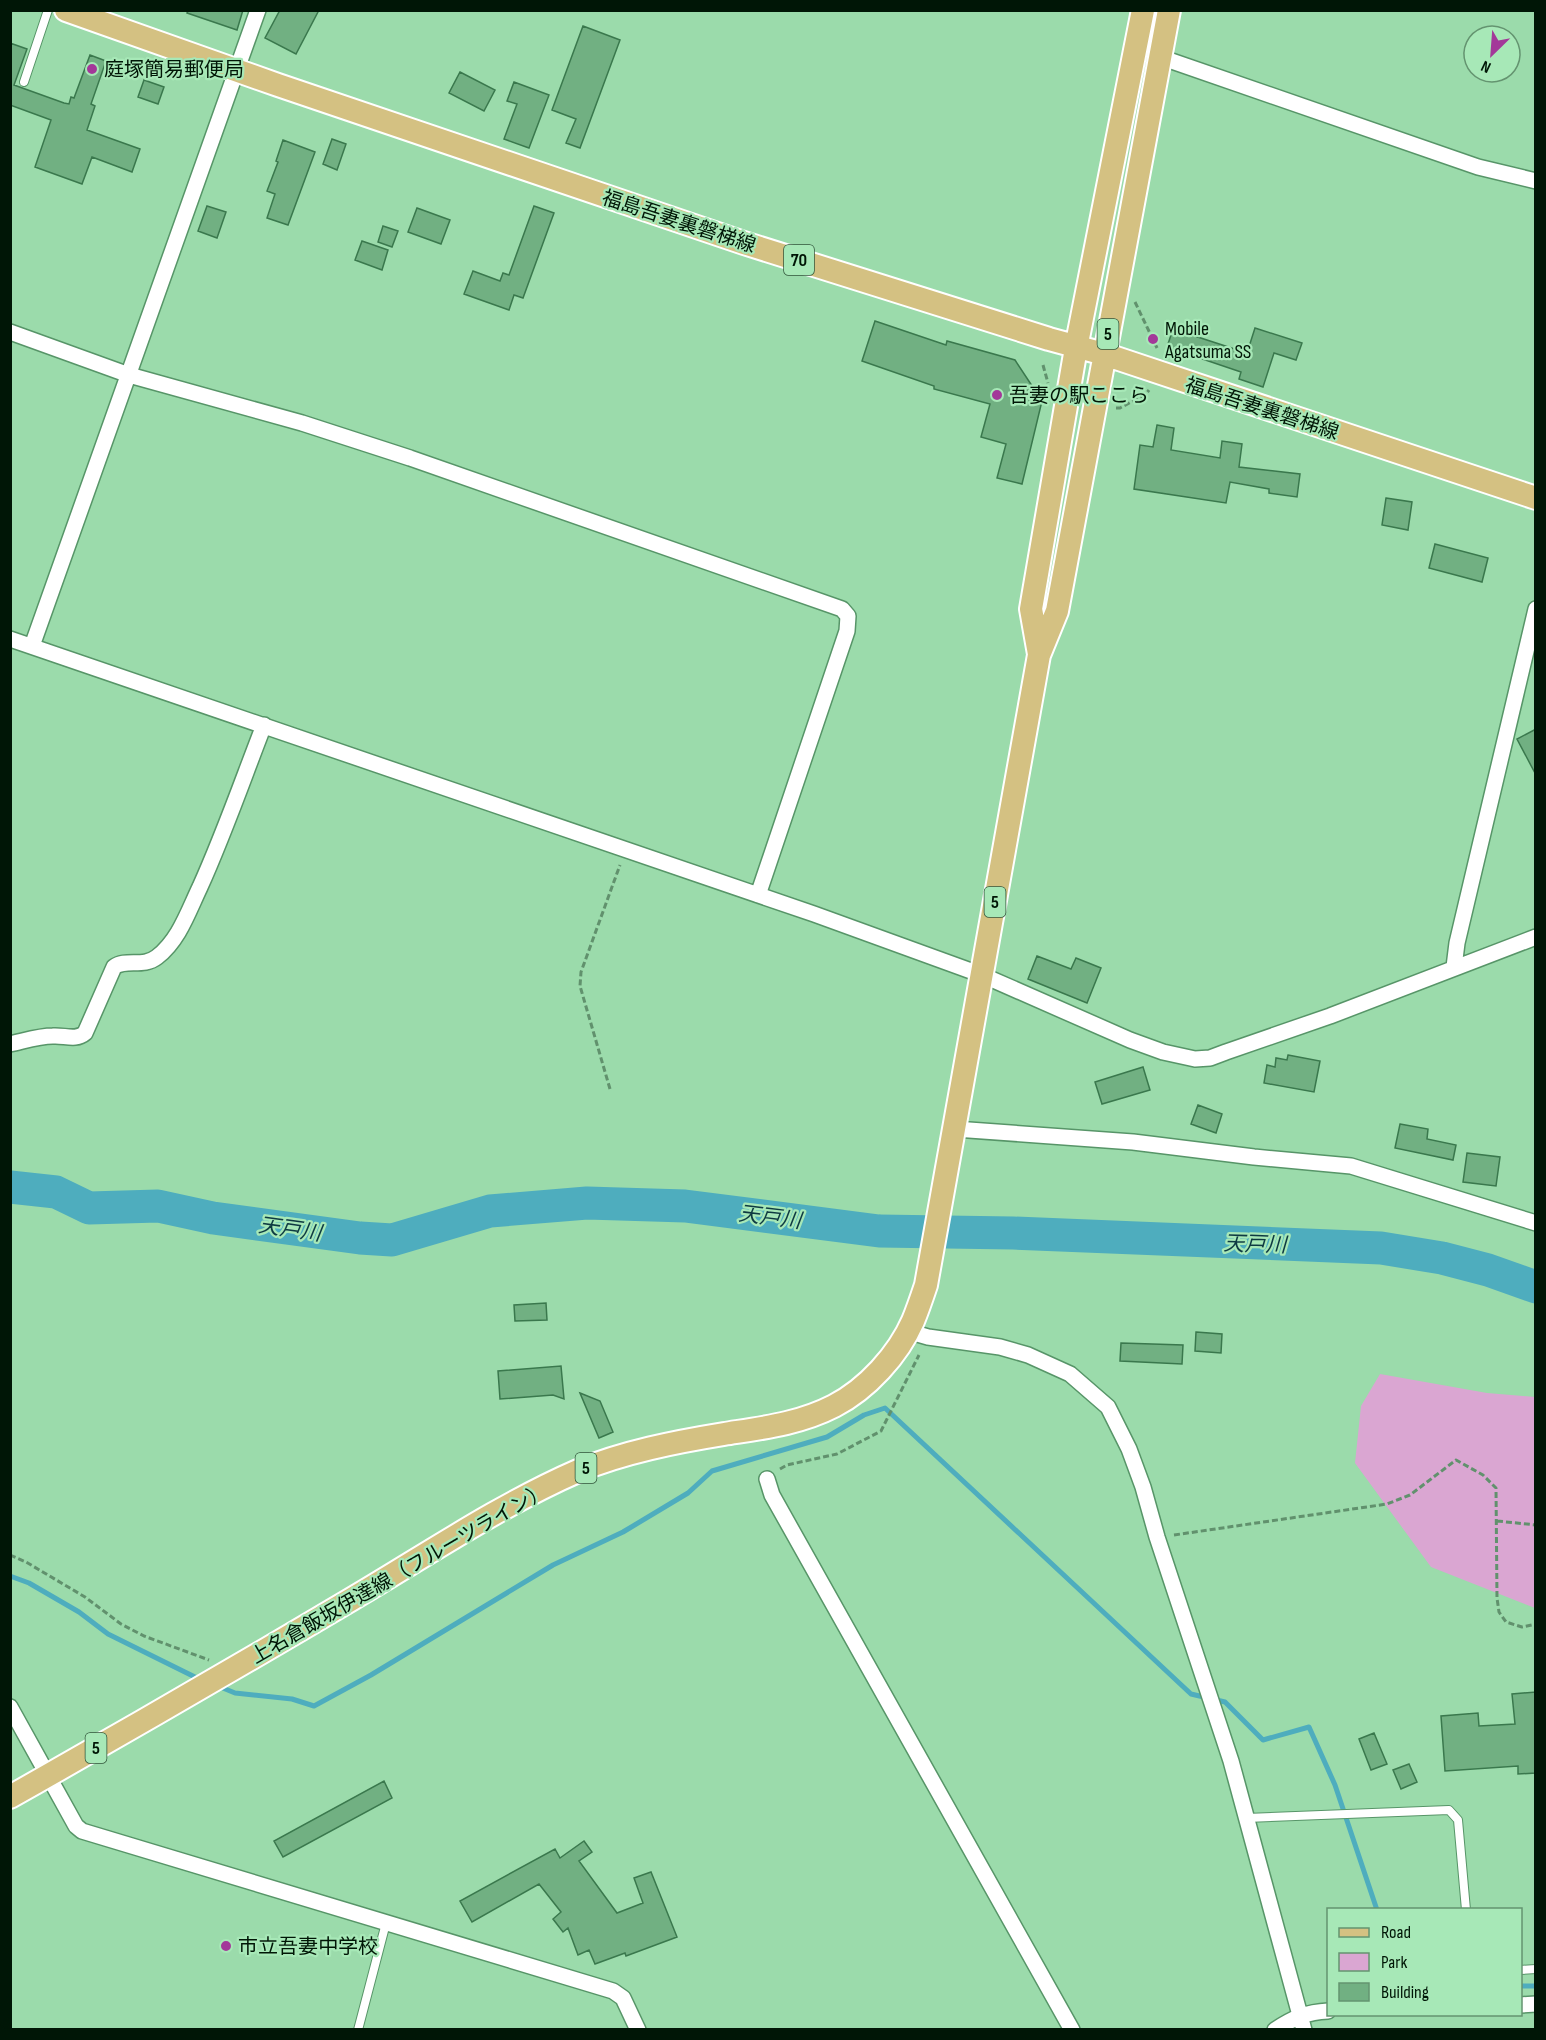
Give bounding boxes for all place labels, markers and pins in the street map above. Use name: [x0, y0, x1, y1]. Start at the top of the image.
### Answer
place label: 庭塚簡易郵便局: [104, 58, 244, 82]
marker: 庭塚簡易郵便局: [85, 62, 99, 76]
place label: Mobile Agatsuma SS: [1164, 317, 1251, 364]
marker: Mobile Agatsuma SS: [1146, 332, 1160, 346]
place label: 吾妻の駅ここら: [1009, 384, 1149, 408]
marker: 吾妻の駅ここら: [990, 388, 1004, 402]
place label: 市立吾妻中学校: [238, 1935, 378, 1959]
marker: 市立吾妻中学校: [219, 1939, 233, 1953]

